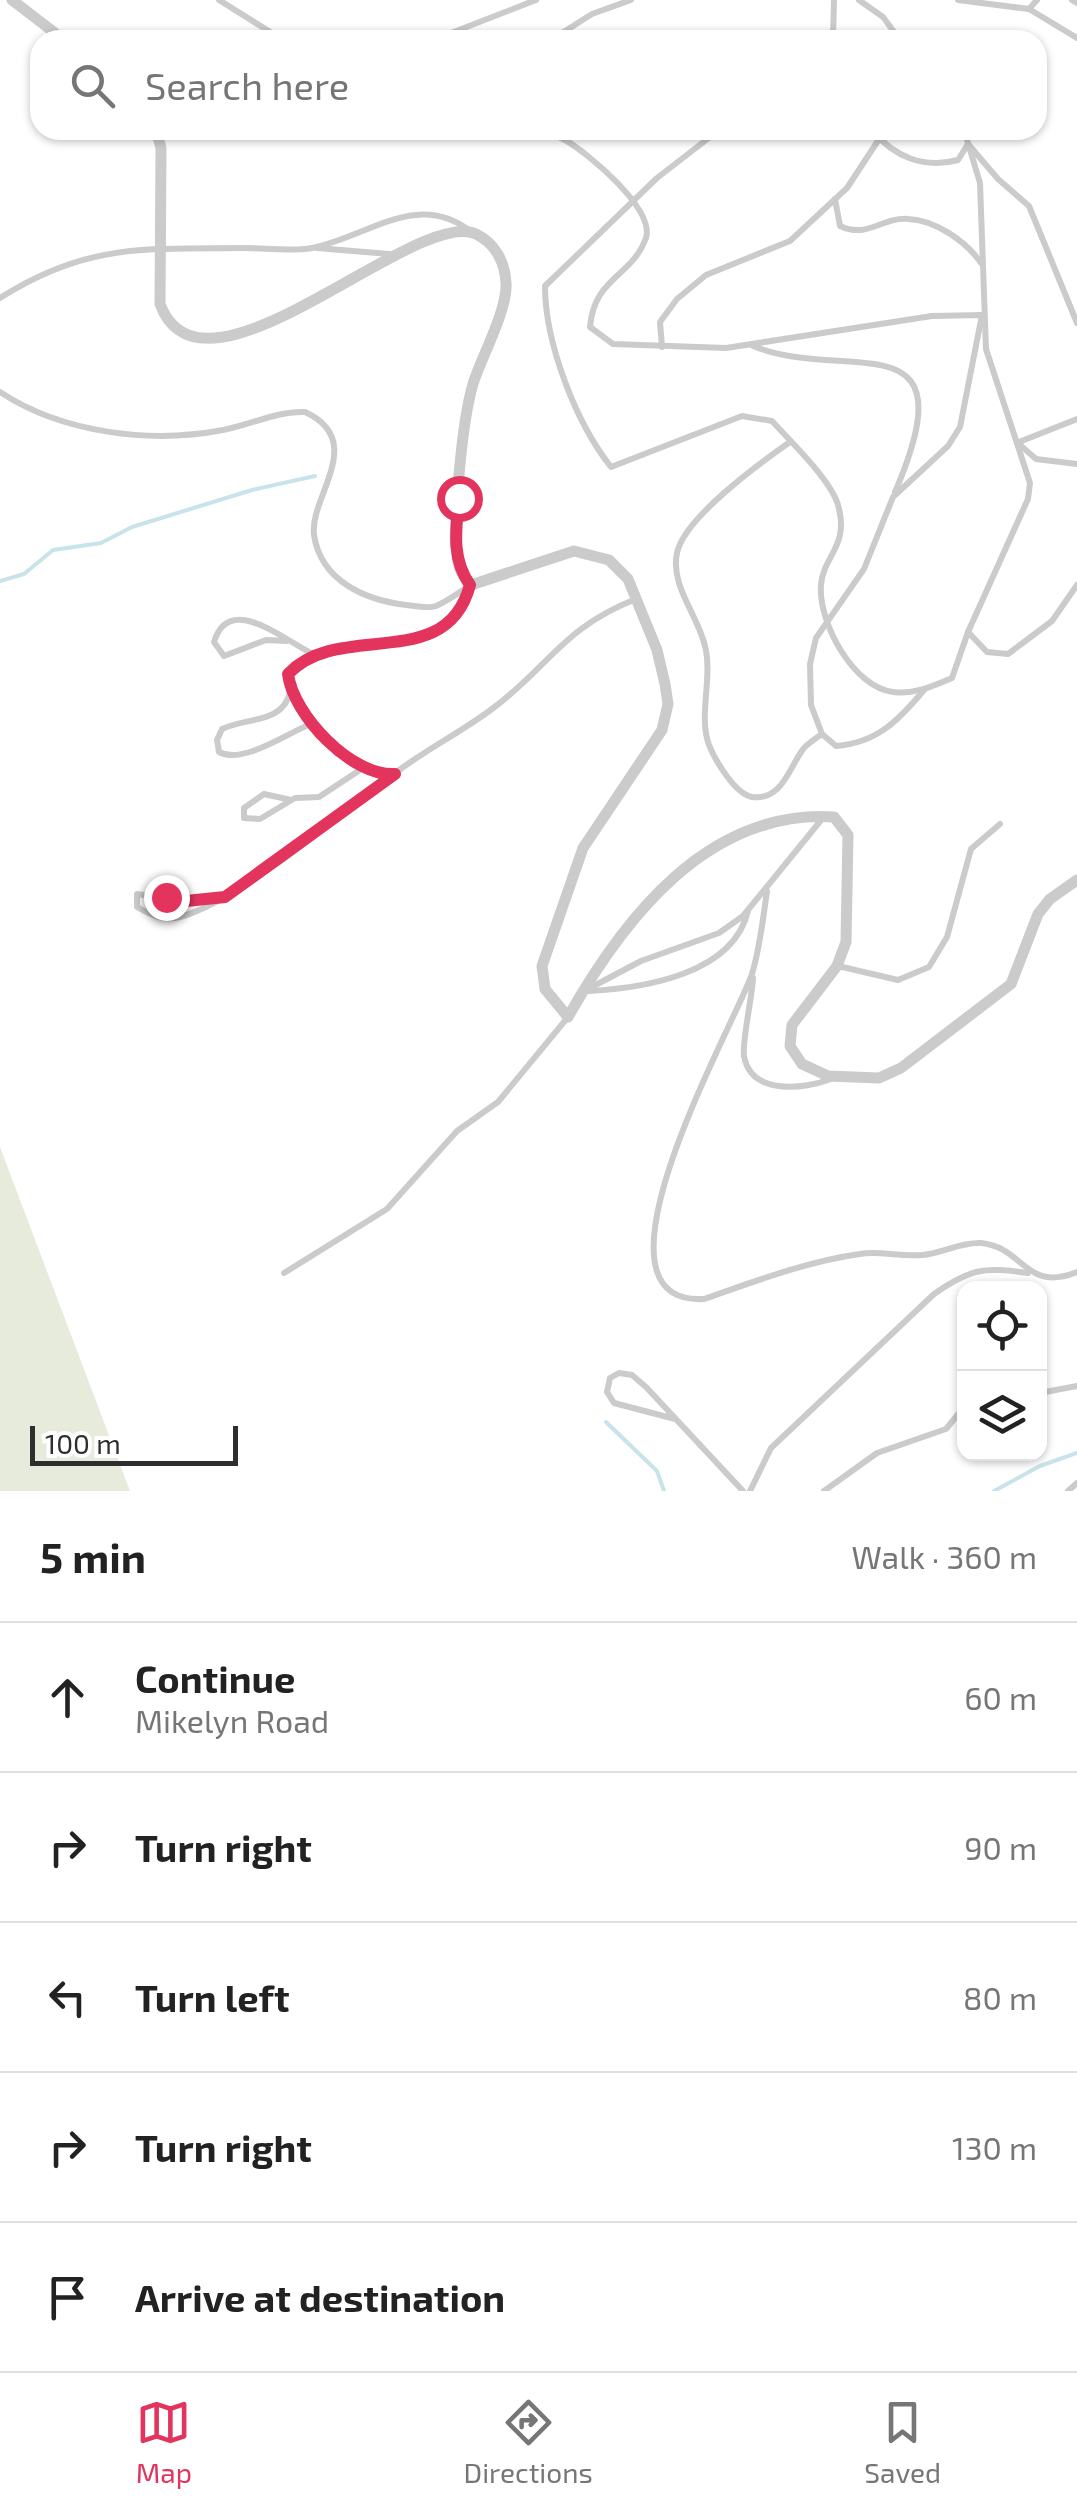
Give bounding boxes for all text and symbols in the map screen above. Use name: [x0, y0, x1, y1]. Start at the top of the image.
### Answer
search box: [30, 30, 1047, 140]
icon: search: [65, 58, 120, 113]
text: Search here: [145, 62, 349, 108]
route start: [437, 476, 483, 522]
route end: [144, 875, 190, 921]
map controls: [957, 1281, 1047, 1461]
button: locate: [957, 1281, 1047, 1371]
button: layers: [957, 1371, 1047, 1461]
scale bar: [30, 1421, 238, 1466]
text: 100 m: [45, 1426, 121, 1460]
text: 5 min: [40, 1531, 146, 1581]
text: Walk · 360 m: [852, 1537, 1037, 1575]
text: Continue: [135, 1655, 295, 1701]
icon: ahead: [40, 1670, 95, 1725]
text: 60 m: [964, 1678, 1037, 1716]
text: Mikelyn Road: [135, 1701, 329, 1739]
icon: right: [40, 1820, 95, 1875]
text: Turn right: [135, 1824, 312, 1870]
text: 90 m: [964, 1828, 1037, 1866]
icon: left: [40, 1970, 95, 2025]
text: Turn left: [135, 1974, 290, 2020]
text: 80 m: [963, 1978, 1037, 2016]
icon: right: [40, 2120, 95, 2175]
text: Turn right: [135, 2124, 312, 2170]
text: 130 m: [952, 2128, 1037, 2166]
icon: arrive: [40, 2270, 95, 2325]
text: Arrive at destination: [135, 2274, 505, 2320]
tab: Map: [136, 2395, 192, 2489]
tab: Directions: [464, 2395, 593, 2489]
tab: Saved: [864, 2395, 941, 2489]

